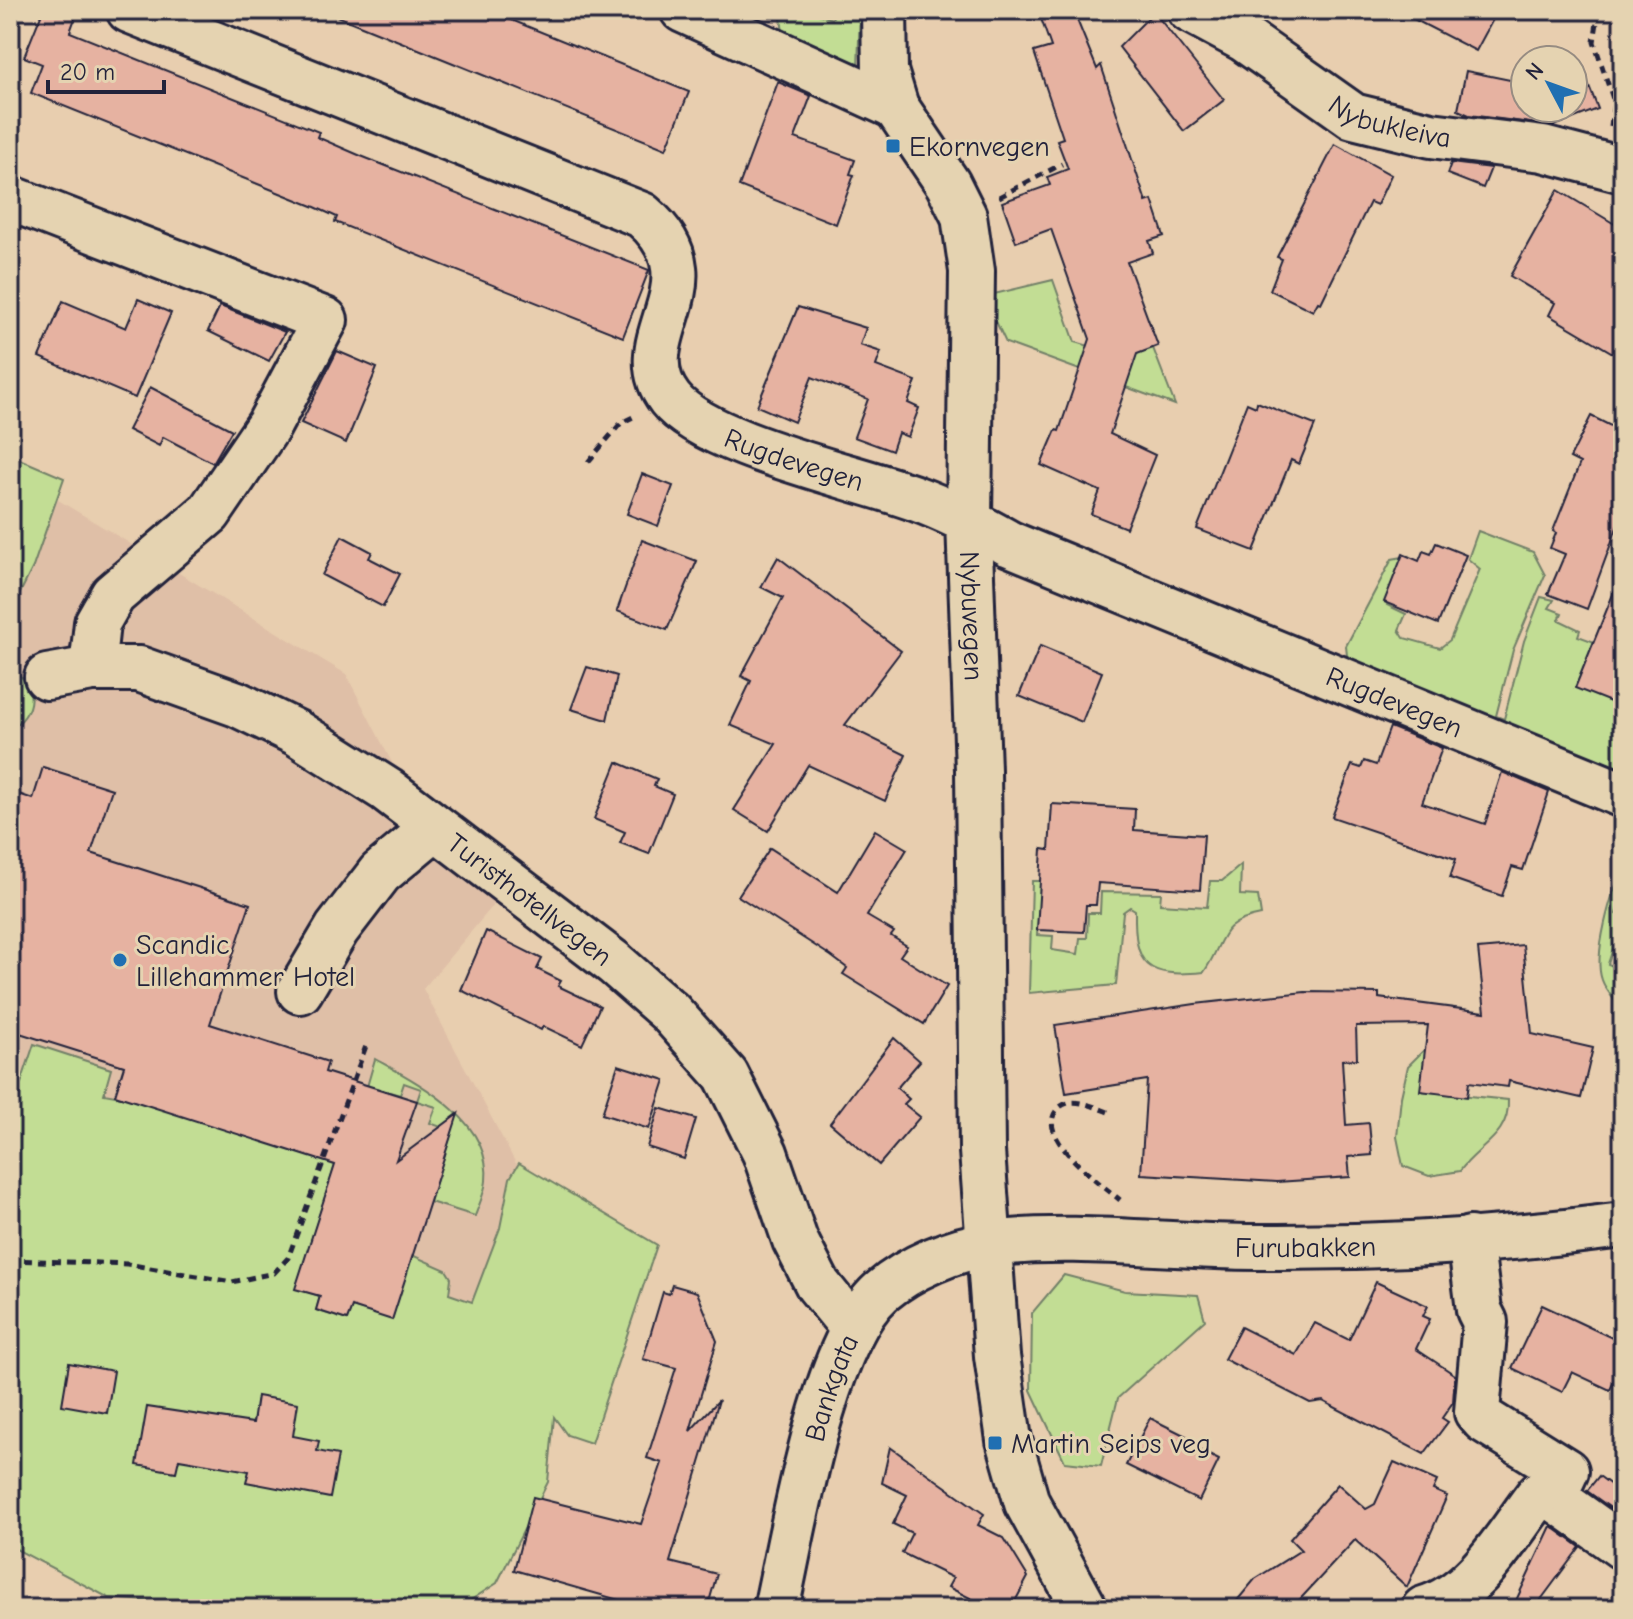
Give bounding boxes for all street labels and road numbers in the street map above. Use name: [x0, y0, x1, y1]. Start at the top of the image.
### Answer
street label: Nybukleiva: [1322, 89, 1453, 154]
street label: Rugdevegen: [720, 422, 867, 498]
street label: Nybuvegen: [953, 551, 990, 681]
street label: Rugdevegen: [1321, 660, 1467, 745]
street label: Turisthotellvegen: [441, 827, 618, 973]
street label: Furubakken: [1235, 1230, 1377, 1264]
street label: Bankgata: [799, 1329, 865, 1445]

